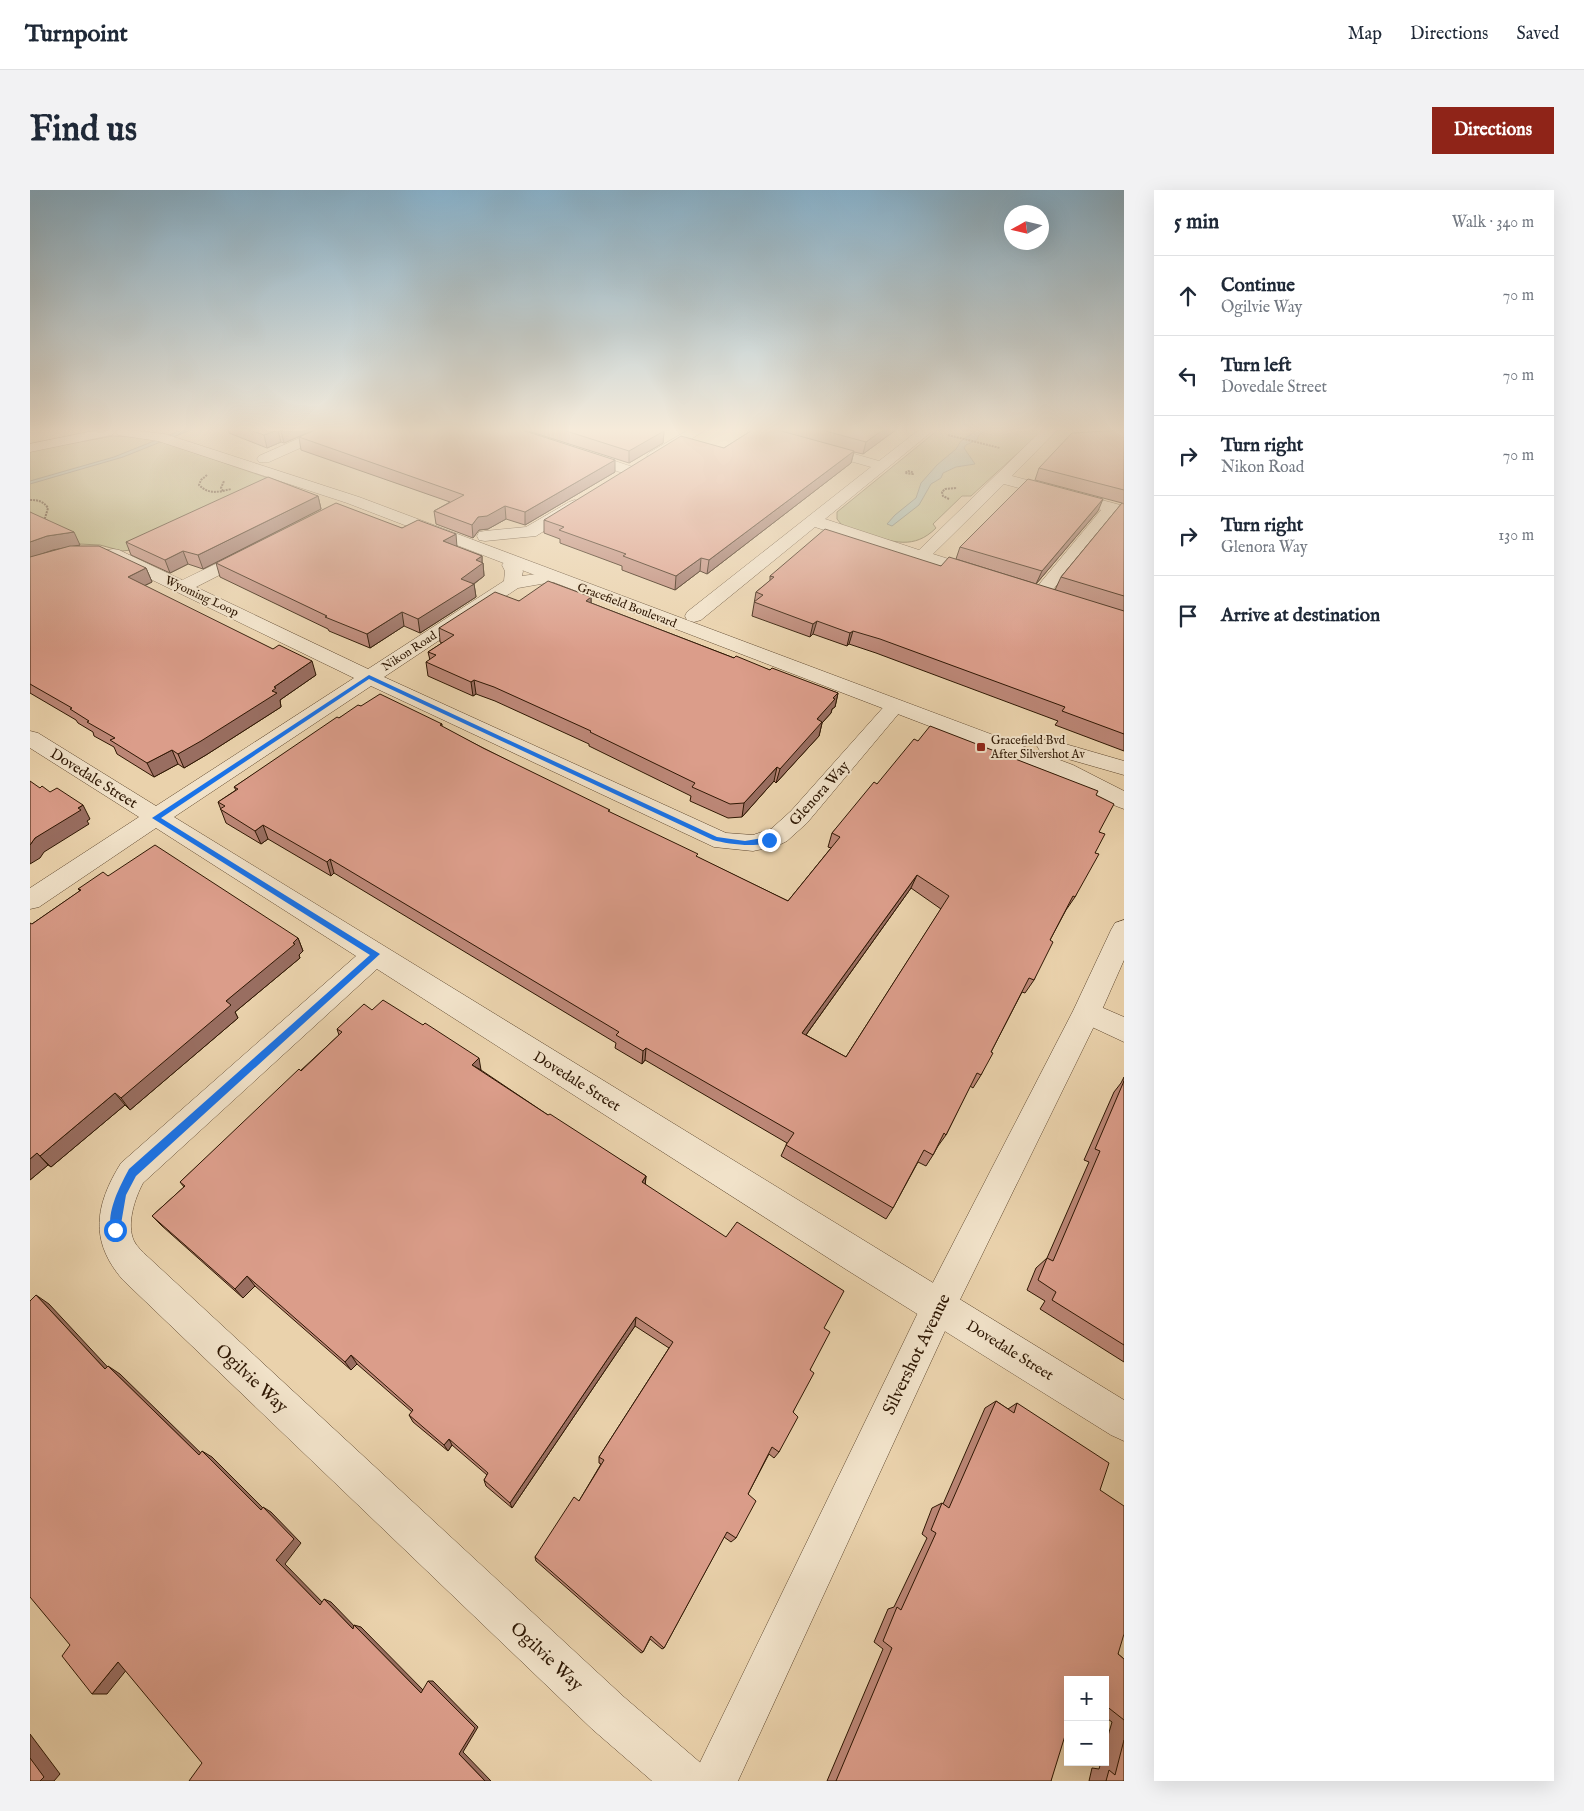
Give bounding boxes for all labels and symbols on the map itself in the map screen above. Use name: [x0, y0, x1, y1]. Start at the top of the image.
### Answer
north arrow: [1004, 205, 1049, 250]
street label: Wyoming Loop: [162, 573, 241, 621]
street label: Gracefield Boulevard: [575, 580, 679, 632]
street label: Nikon Road: [379, 628, 440, 675]
place label: Gracefield Bvd After Silvershot Av: [990, 733, 1085, 762]
marker: Gracefield Bvd After Silvershot Av: [975, 741, 987, 753]
street label: Dovedale Street: [47, 744, 141, 813]
street label: Glenora Way: [785, 756, 854, 830]
route end: [758, 829, 781, 852]
street label: Dovedale Street: [530, 1047, 624, 1116]
route start: [104, 1219, 127, 1242]
street label: Silvershot Avenue: [878, 1290, 957, 1419]
street label: Dovedale Street: [963, 1316, 1057, 1385]
street label: Ogilvie Way: [210, 1339, 292, 1419]
street label: Ogilvie Way: [505, 1617, 587, 1697]

